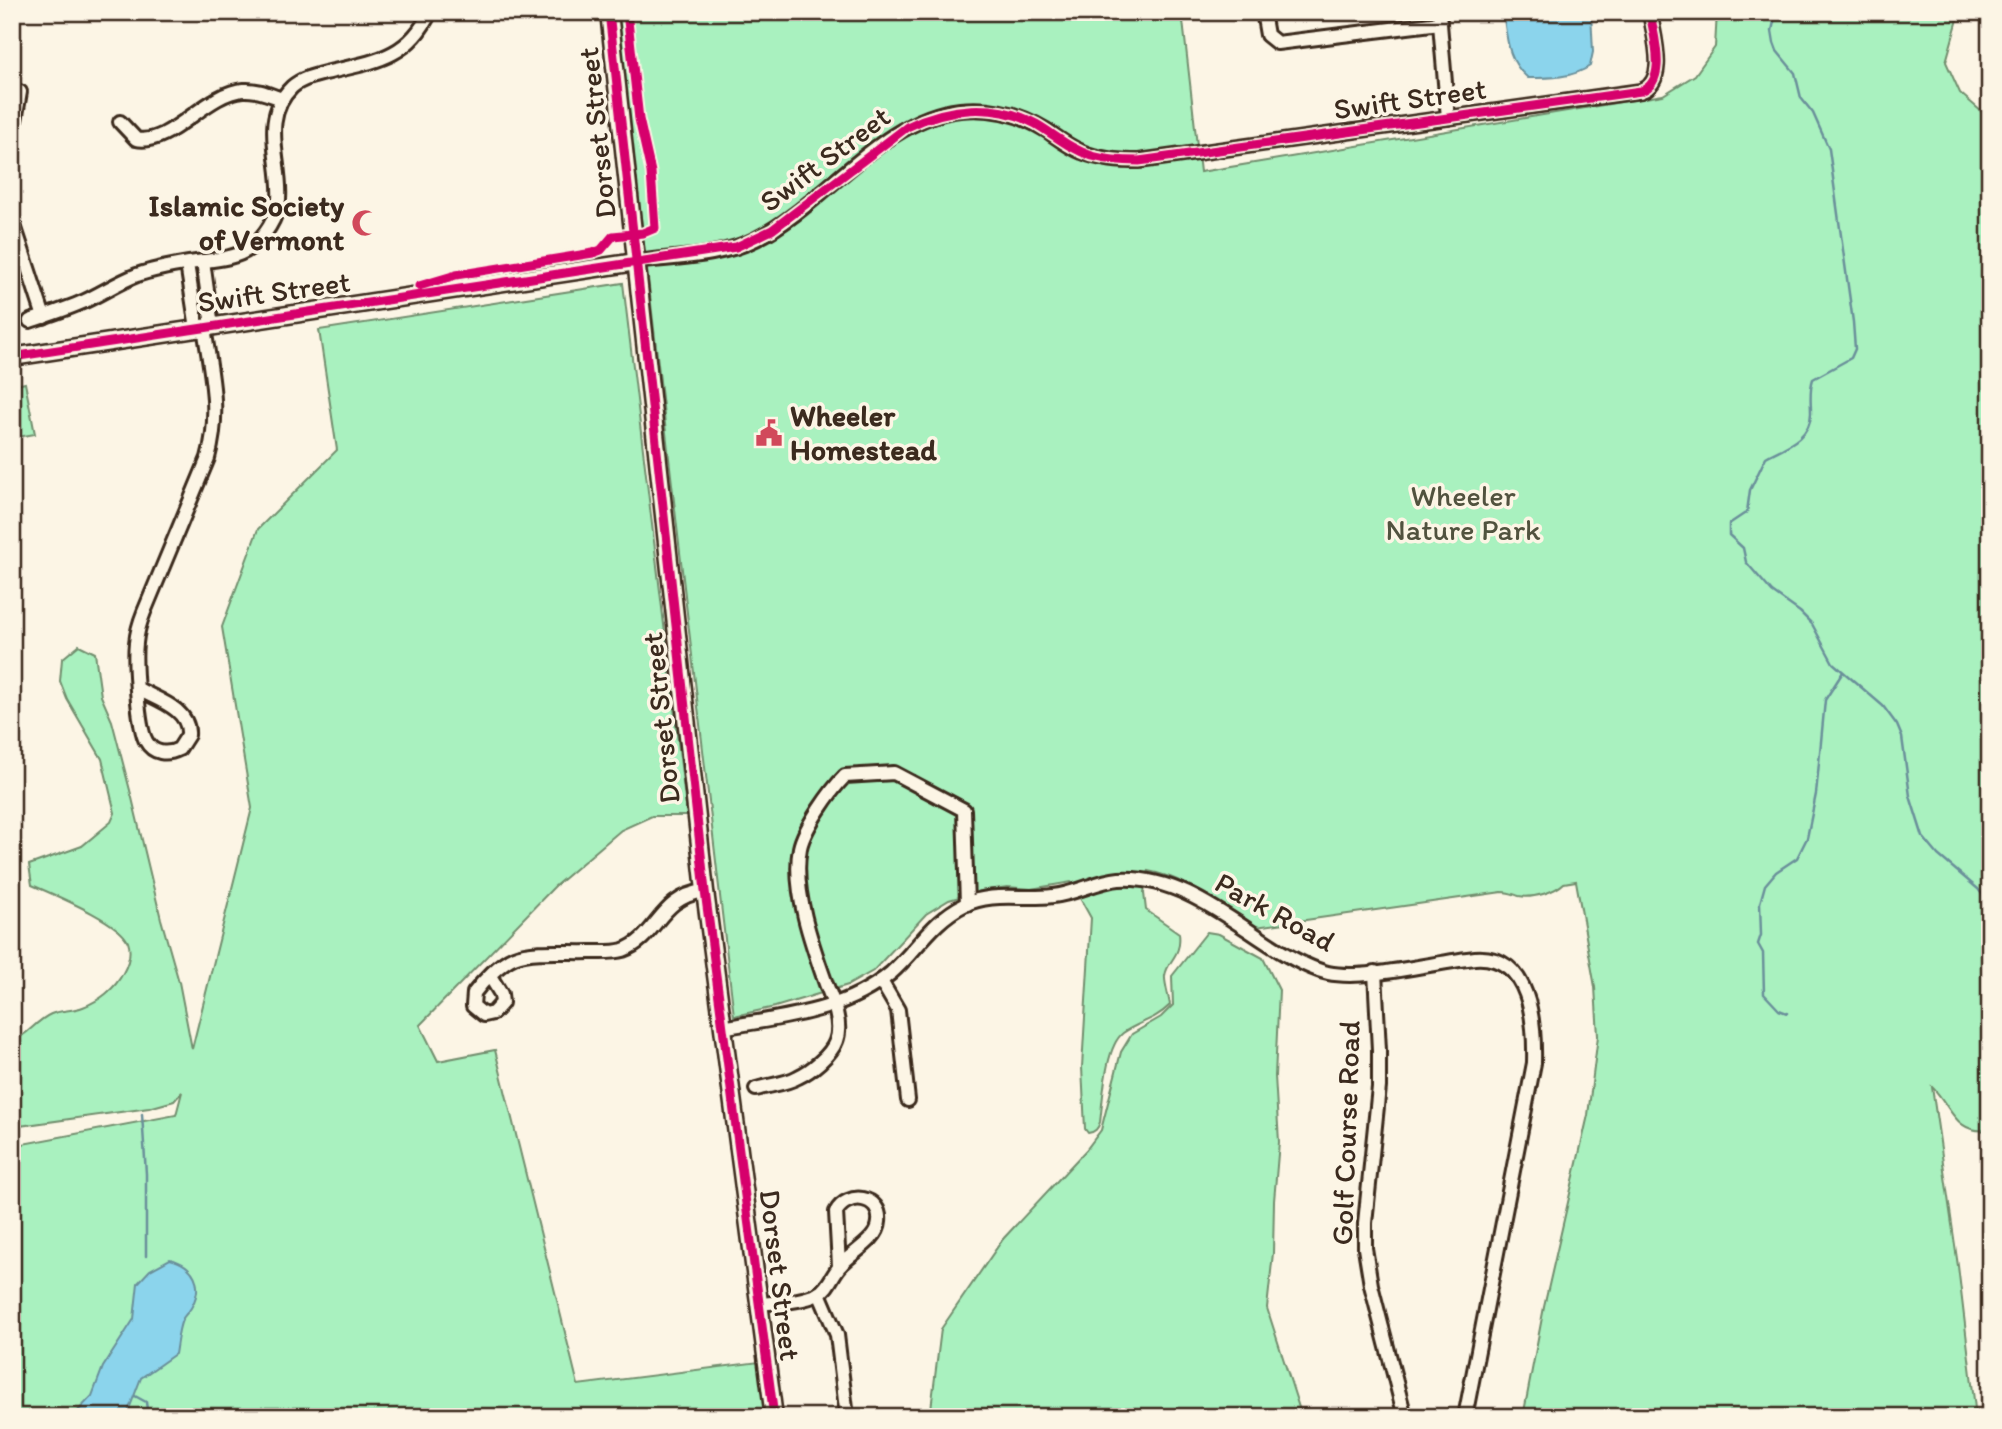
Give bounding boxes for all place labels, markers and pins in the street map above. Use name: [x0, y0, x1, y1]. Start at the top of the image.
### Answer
place label: Islamic Society of Vermont: [149, 187, 345, 258]
mosque icon: Islamic Society of Vermont: [350, 208, 380, 238]
place label: Wheeler Homestead: [790, 397, 937, 468]
public building icon: Wheeler Homestead: [754, 418, 784, 448]

